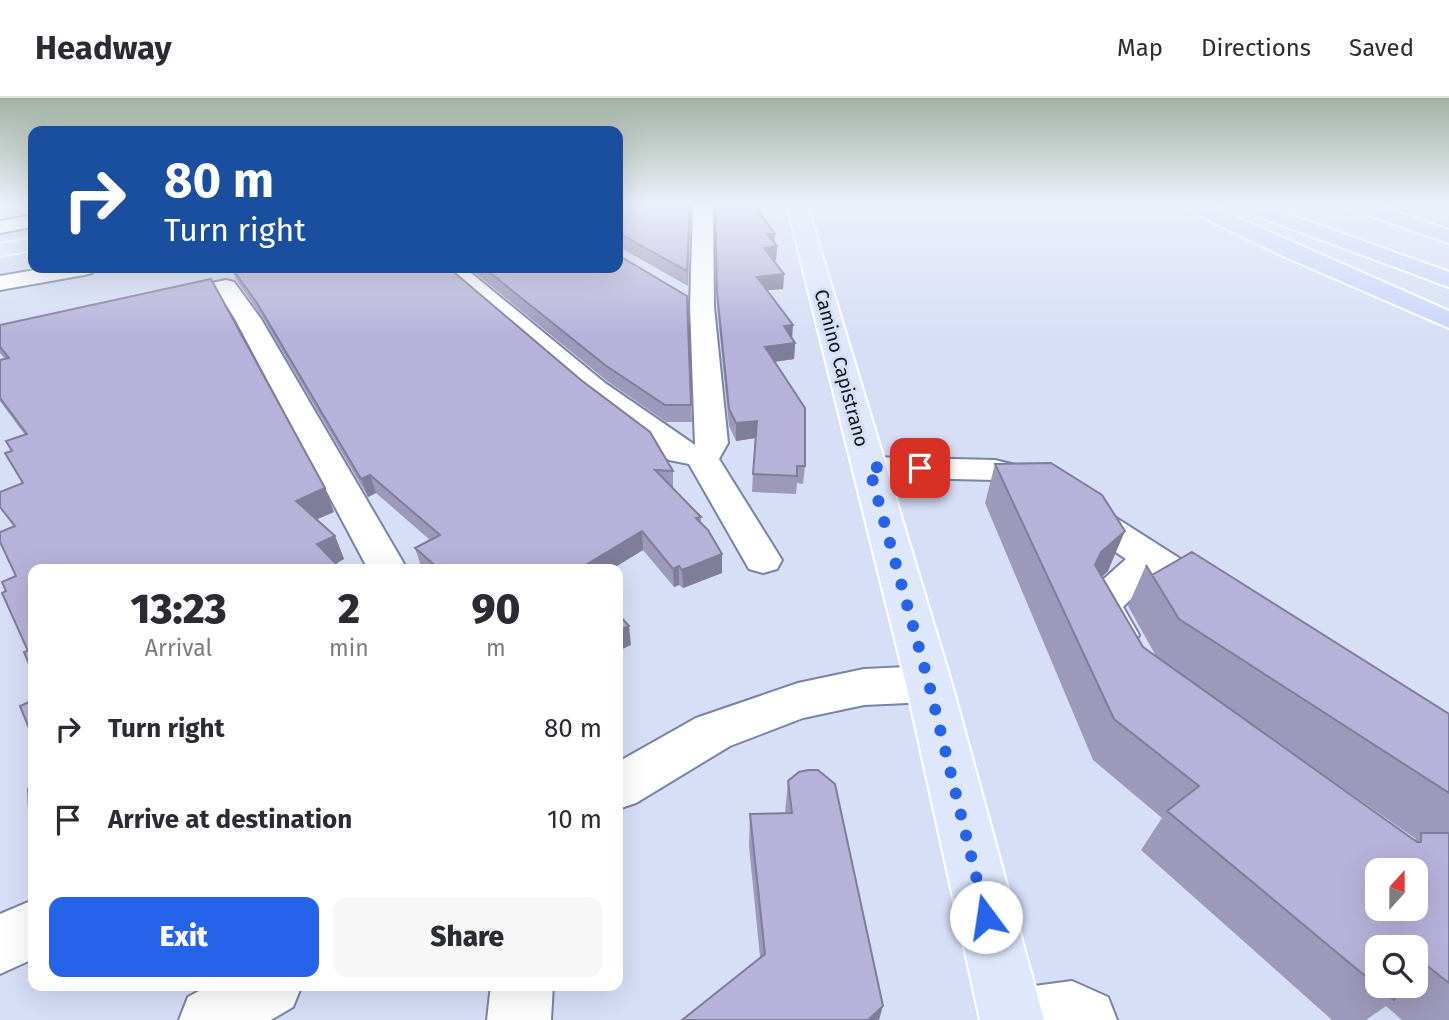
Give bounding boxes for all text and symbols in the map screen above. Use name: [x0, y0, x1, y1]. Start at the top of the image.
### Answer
text: Headway: [35, 28, 172, 68]
text: Map: [1117, 34, 1163, 62]
text: Directions: [1201, 34, 1311, 62]
text: Saved: [1349, 34, 1414, 62]
text: 80 m: [164, 151, 274, 210]
icon: right: [49, 154, 140, 245]
text: Turn right: [164, 211, 306, 249]
street label: Camino Capistrano: [809, 287, 874, 449]
pin: [890, 438, 950, 498]
icon: arrive: [901, 449, 939, 487]
text: 13:23: [131, 584, 227, 634]
text: 2: [338, 584, 360, 634]
text: 90: [471, 584, 520, 634]
text: Arrival: [145, 634, 212, 662]
text: min: [329, 634, 369, 662]
text: m: [486, 634, 506, 662]
icon: right: [49, 710, 87, 748]
text: Turn right: [108, 713, 225, 744]
text: 80 m: [544, 713, 602, 744]
icon: arrive: [49, 801, 87, 839]
text: Arrive at destination: [108, 804, 352, 835]
text: 10 m: [547, 804, 602, 835]
north arrow: [1365, 858, 1428, 920]
map controls: [1365, 858, 1428, 998]
position arrow: [949, 880, 1023, 954]
button: Exit: [49, 897, 319, 977]
button: Share: [333, 897, 602, 977]
button: search: [1365, 935, 1428, 998]

